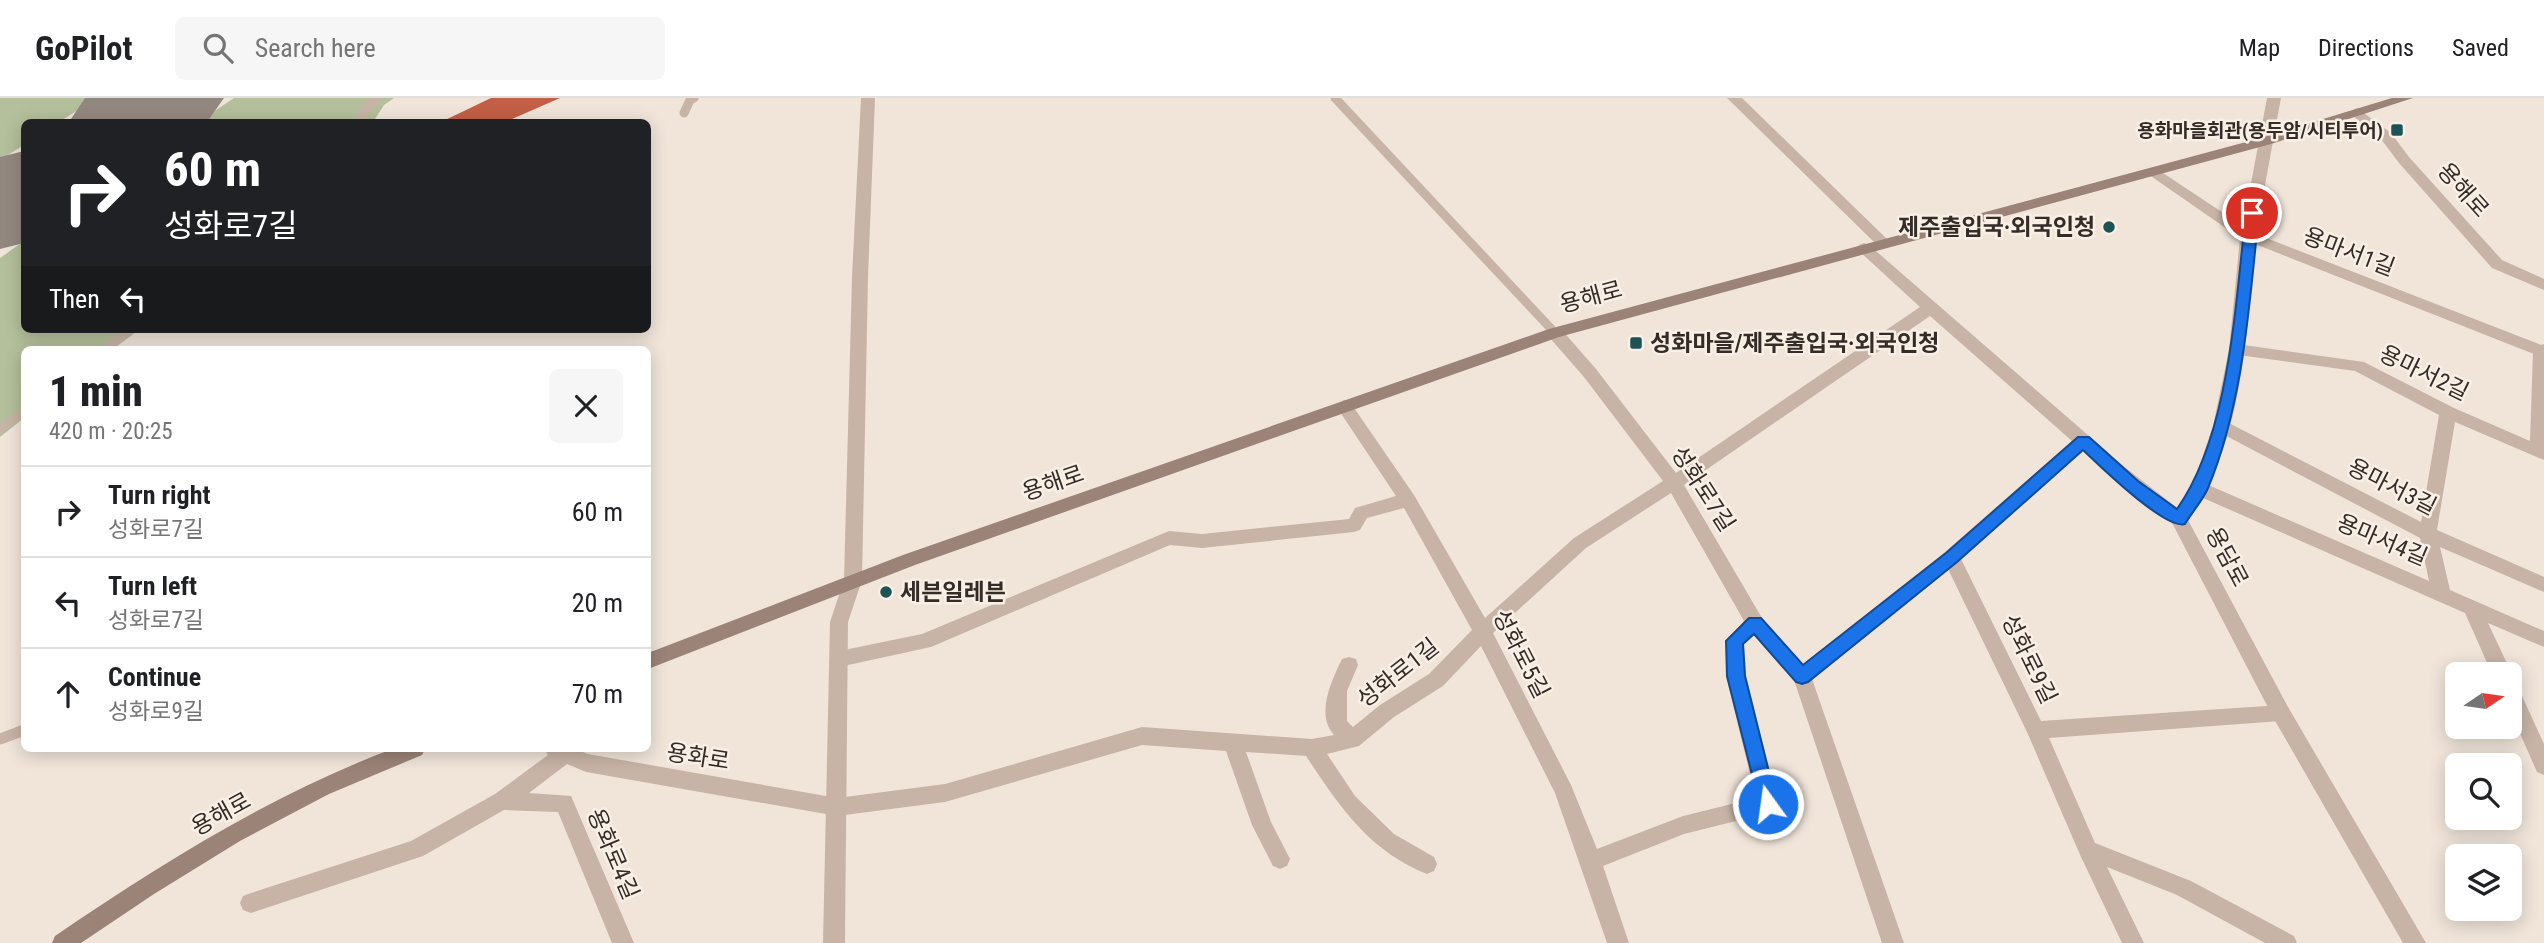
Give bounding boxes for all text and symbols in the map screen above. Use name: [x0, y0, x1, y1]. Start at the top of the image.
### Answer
search box: [175, 17, 665, 80]
text: GoPilot: [35, 29, 133, 68]
icon: search: [199, 29, 237, 67]
text: Search here: [255, 33, 376, 63]
text: Map: [2239, 34, 2280, 62]
text: Directions: [2318, 34, 2414, 62]
text: Saved: [2452, 34, 2509, 62]
place label: 용화마을회관(용두암/시티투어): [2137, 119, 2383, 142]
marker: 용화마을회관(용두암/시티투어): [2389, 122, 2405, 138]
text: 60 m: [164, 141, 261, 198]
icon: right: [49, 147, 140, 238]
street label: 용해로: [2432, 157, 2494, 223]
pin: [2222, 183, 2282, 243]
icon: arrive: [2233, 194, 2271, 232]
text: 성화로7길: [164, 207, 298, 245]
place label: 제주출입국·외국인청: [1898, 214, 2095, 241]
marker: 제주출입국·외국인청: [2101, 219, 2117, 235]
street label: 용마서1길: [2299, 222, 2399, 282]
street label: 용해로: [1557, 276, 1625, 318]
icon: left: [114, 280, 152, 318]
text: Then: [49, 284, 100, 314]
place label: 성화마을/제주출입국·외국인청: [1650, 330, 1939, 357]
marker: 성화마을/제주출입국·외국인청: [1628, 335, 1644, 351]
street label: 용마서2길: [2375, 340, 2473, 406]
text: 1 min: [49, 367, 143, 416]
button: close: [549, 369, 623, 443]
text: 420 m · 20:25: [49, 418, 173, 445]
street label: 성화로7길: [1666, 441, 1740, 537]
street label: 용마서3길: [2343, 453, 2441, 521]
street label: 용해로: [1019, 460, 1087, 506]
text: Turn right: [108, 480, 210, 510]
icon: right: [49, 493, 87, 531]
text: 60 m: [572, 497, 623, 527]
street label: 용마서4길: [2333, 509, 2431, 571]
text: 성화로7길: [108, 516, 204, 543]
street label: 용담로: [2200, 523, 2254, 591]
text: Turn left: [108, 571, 197, 601]
place label: 세븐일레븐: [900, 579, 1006, 606]
icon: left: [49, 584, 87, 622]
marker: 세븐일레븐: [878, 584, 894, 600]
text: 20 m: [572, 588, 623, 618]
street label: 성화로5길: [1487, 605, 1555, 703]
text: 성화로7길: [108, 607, 204, 634]
street label: 성화로9길: [1996, 610, 2062, 708]
street label: 성화로1길: [1352, 633, 1444, 713]
text: Continue: [108, 662, 201, 692]
north arrow: [2445, 662, 2522, 738]
map controls: [2445, 662, 2522, 921]
icon: ahead: [49, 675, 87, 713]
text: 70 m: [572, 679, 623, 709]
text: 성화로9길: [108, 698, 204, 725]
street label: 용화로: [665, 739, 731, 775]
button: search: [2445, 753, 2522, 830]
position arrow: [1731, 767, 1805, 841]
street label: 용해로: [187, 787, 255, 841]
street label: 용화로4길: [582, 805, 644, 903]
button: layers: [2445, 844, 2522, 921]

